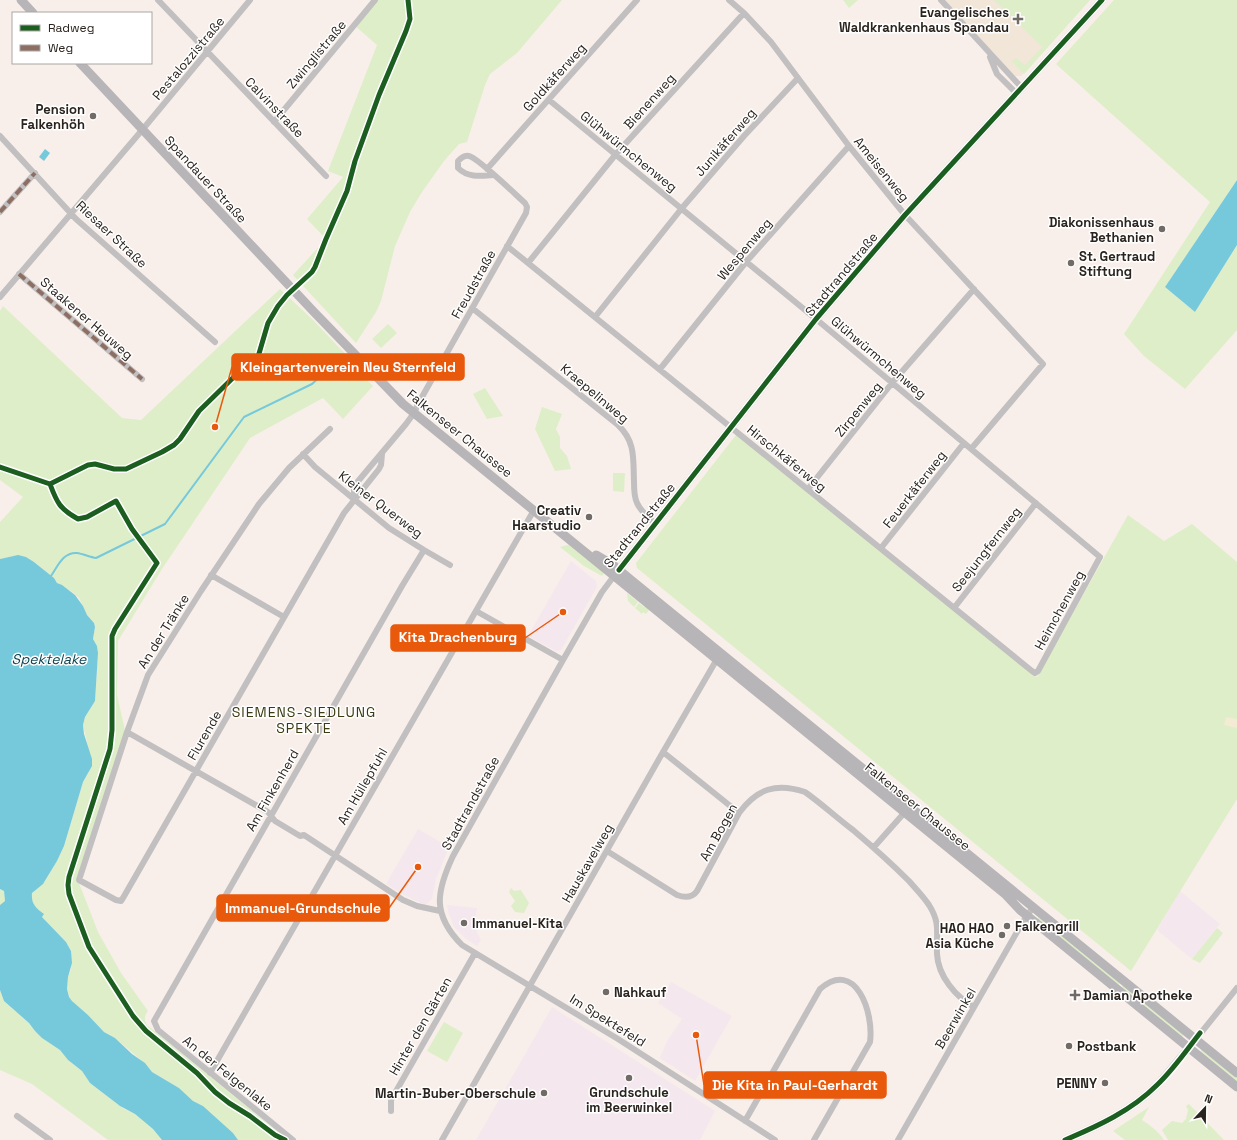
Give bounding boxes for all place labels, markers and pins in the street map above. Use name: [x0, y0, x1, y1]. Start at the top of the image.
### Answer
place label: Evangelisches Waldkrankenhaus Spandau: [839, 4, 1009, 36]
marker: Evangelisches Waldkrankenhaus Spandau: [1012, 13, 1024, 25]
place label: Pension Falkenhöh: [21, 101, 85, 133]
marker: Pension Falkenhöh: [88, 111, 98, 121]
place label: Diakonissenhaus Bethanien: [1049, 214, 1154, 246]
marker: Diakonissenhaus Bethanien: [1157, 224, 1167, 234]
place label: St. Gertraud Stiftung: [1079, 248, 1155, 280]
marker: St. Gertraud Stiftung: [1066, 258, 1076, 268]
callout: Kleingartenverein Neu Sternfeld: [232, 354, 464, 380]
place label: Creativ Haarstudio: [512, 502, 581, 534]
marker: Creativ Haarstudio: [584, 512, 594, 522]
callout: Kita Drachenburg: [391, 625, 525, 651]
callout: Immanuel-Grundschule: [217, 895, 389, 921]
place label: Immanuel-Kita: [472, 915, 563, 932]
marker: Immanuel-Kita: [459, 918, 469, 928]
place label: Falkengrill: [1015, 918, 1079, 935]
place label: HAO HAO Asia Küche: [926, 920, 994, 952]
marker: Falkengrill: [1002, 921, 1012, 931]
marker: HAO HAO Asia Küche: [997, 930, 1007, 940]
place label: Nahkauf: [614, 984, 667, 1001]
marker: Nahkauf: [601, 987, 611, 997]
place label: Damian Apotheke: [1083, 987, 1193, 1004]
marker: Damian Apotheke: [1070, 990, 1080, 1000]
place label: Postbank: [1077, 1038, 1137, 1055]
marker: Postbank: [1064, 1041, 1074, 1051]
callout: Die Kita in Paul-Gerhardt: [704, 1072, 886, 1098]
marker: Grundschule im Beerwinkel: [624, 1073, 634, 1083]
place label: PENNY: [1056, 1075, 1098, 1092]
marker: PENNY: [1100, 1078, 1110, 1088]
place label: Grundschule im Beerwinkel: [586, 1084, 672, 1116]
place label: Martin-Buber-Oberschule: [375, 1085, 536, 1102]
marker: Martin-Buber-Oberschule: [539, 1088, 549, 1098]

